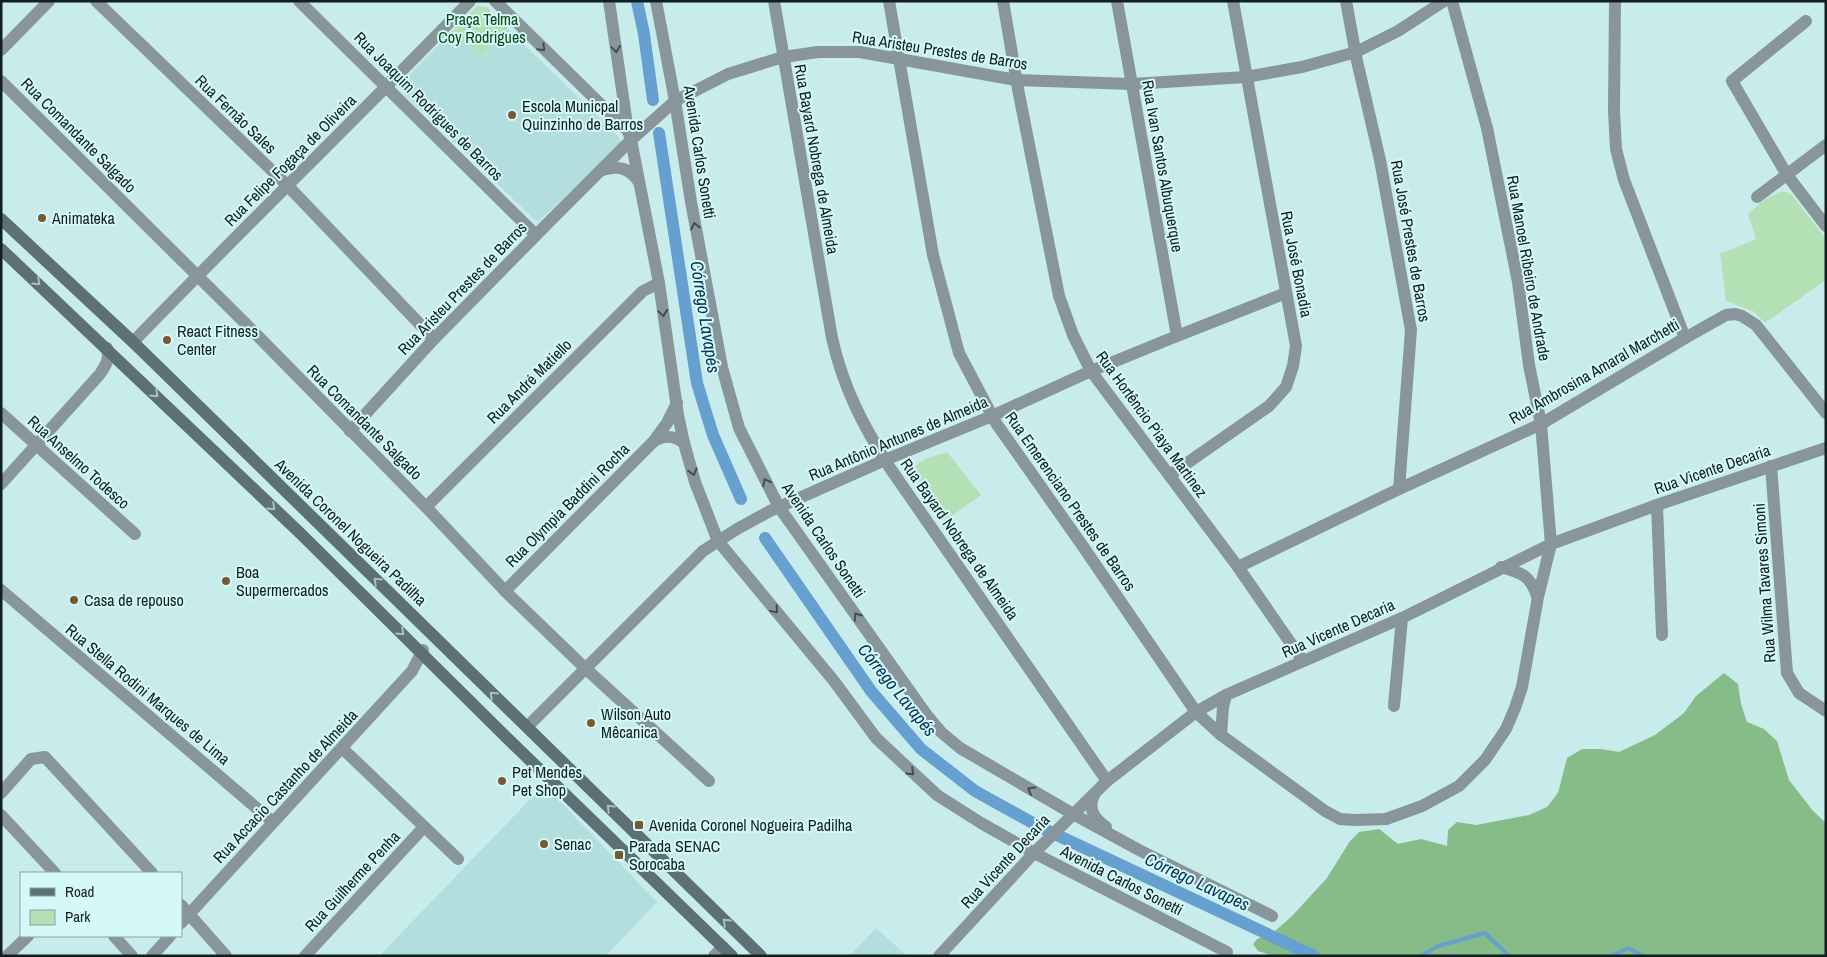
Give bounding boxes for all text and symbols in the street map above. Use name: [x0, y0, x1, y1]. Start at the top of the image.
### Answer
park label: Praça Telma Coy Rodrigues: [438, 8, 526, 48]
street label: Rua Aristeu Prestes de Barros: [851, 25, 1029, 75]
street label: Rua Joaquim Rodrigues de Barros: [350, 27, 508, 185]
one-way arrow: [536, 42, 545, 51]
one-way arrow: [610, 46, 621, 54]
street label: Rua Bayard Nobrega de Almeida: [789, 62, 845, 256]
street label: Rua Fernão Sales: [191, 70, 281, 158]
street label: Rua Comandante Salgado: [17, 73, 141, 197]
street label: Rua Ivan Santos Albuquerque: [1137, 78, 1189, 254]
street label: Avenida Carlos Sonetti: [678, 83, 721, 220]
street label: Rua Felipe Fogaça de Oliveira: [219, 89, 361, 231]
place label: Escola Municpal Quinzinho de Barros: [522, 95, 643, 135]
marker: Escola Municpal Quinzinho de Barros: [506, 109, 518, 121]
street label: Rua José Prestes de Barros: [1386, 158, 1436, 324]
street label: Rua Manoel Ribeiro de Andrade: [1502, 173, 1556, 363]
place label: Animateka: [51, 207, 115, 229]
street label: Rua José Bonadia: [1276, 209, 1318, 320]
marker: Animateka: [36, 212, 48, 224]
street label: Rua Aristeu Prestes de Barros: [393, 217, 531, 359]
one-way arrow: [691, 221, 701, 230]
water label: Córrego Lavapés: [684, 259, 727, 375]
one-way arrow: [31, 276, 40, 285]
one-way arrow: [658, 308, 668, 317]
street label: Rua Ambrosina Amaral Marchetti: [1505, 313, 1683, 429]
place label: React Fitness Center: [177, 320, 258, 360]
marker: React Fitness Center: [161, 334, 173, 346]
street label: Rua André Matiello: [482, 334, 576, 428]
street label: Rua Hortêncio Piaya Martinez: [1091, 346, 1213, 502]
street label: Rua Comandante Salgado: [303, 360, 427, 484]
one-way arrow: [149, 388, 158, 397]
street label: Rua Antônio Antunes de Almeida: [805, 390, 992, 486]
street label: Rua Emerenciano Prestes de Barros: [1001, 407, 1141, 595]
street label: Rua Anselmo Todesco: [23, 410, 135, 514]
street label: Rua Olympia Baddini Rocha: [500, 438, 634, 572]
street label: Rua Vicente Decaria: [1651, 439, 1774, 499]
street label: Avenida Coronel Nogueira Padilha: [270, 453, 432, 611]
street label: Rua Bayard Nobrega de Almeida: [896, 454, 1025, 625]
one-way arrow: [687, 468, 697, 476]
street label: Avenida Carlos Sonetti: [777, 477, 871, 602]
one-way arrow: [762, 478, 772, 487]
one-way arrow: [266, 501, 275, 510]
street label: Rua Wilma Tavares Simoni: [1747, 503, 1781, 663]
place label: Boa Supermercados: [236, 561, 329, 601]
marker: Boa Supermercados: [220, 575, 232, 587]
one-way arrow: [374, 578, 383, 587]
place label: Casa de repouso: [84, 589, 184, 611]
street label: Rua Vicente Decaria: [1278, 593, 1399, 663]
marker: Casa de repouso: [68, 594, 80, 606]
one-way arrow: [769, 604, 778, 613]
one-way arrow: [854, 613, 863, 622]
street label: Rua Stella Rodini Marques de Lima: [61, 619, 235, 770]
one-way arrow: [395, 626, 404, 635]
water label: Córrego Lavapés: [852, 638, 943, 742]
one-way arrow: [490, 692, 499, 701]
place label: Wilson Auto Mêcanica: [601, 703, 671, 743]
street label: Rua Accacio Castanho de Almeida: [208, 704, 363, 868]
marker: Wilson Auto Mêcanica: [585, 717, 597, 729]
place label: Pet Mendes Pet Shop: [512, 761, 582, 801]
one-way arrow: [906, 766, 915, 775]
marker: Pet Mendes Pet Shop: [496, 775, 508, 787]
one-way arrow: [1027, 786, 1036, 796]
one-way arrow: [606, 805, 615, 814]
street label: Rua Vicente Decaria: [955, 809, 1055, 913]
place label: Avenida Coronel Nogueira Padilha: [648, 814, 853, 836]
marker: Avenida Coronel Nogueira Padilha: [633, 819, 645, 831]
street label: Rua Guilherme Penha: [299, 825, 405, 936]
place label: Senac: [554, 833, 592, 855]
place label: Parada SENAC Sorocaba: [629, 835, 720, 875]
marker: Senac: [538, 838, 550, 850]
street label: Avenida Carlos Sonetti: [1056, 839, 1187, 920]
water label: Córrego Lavapes: [1141, 846, 1254, 917]
marker: Parada SENAC Sorocaba: [613, 849, 625, 861]
legend: [20, 872, 182, 937]
text: Road: [65, 881, 94, 902]
text: Park: [65, 906, 91, 927]
one-way arrow: [723, 919, 732, 928]

